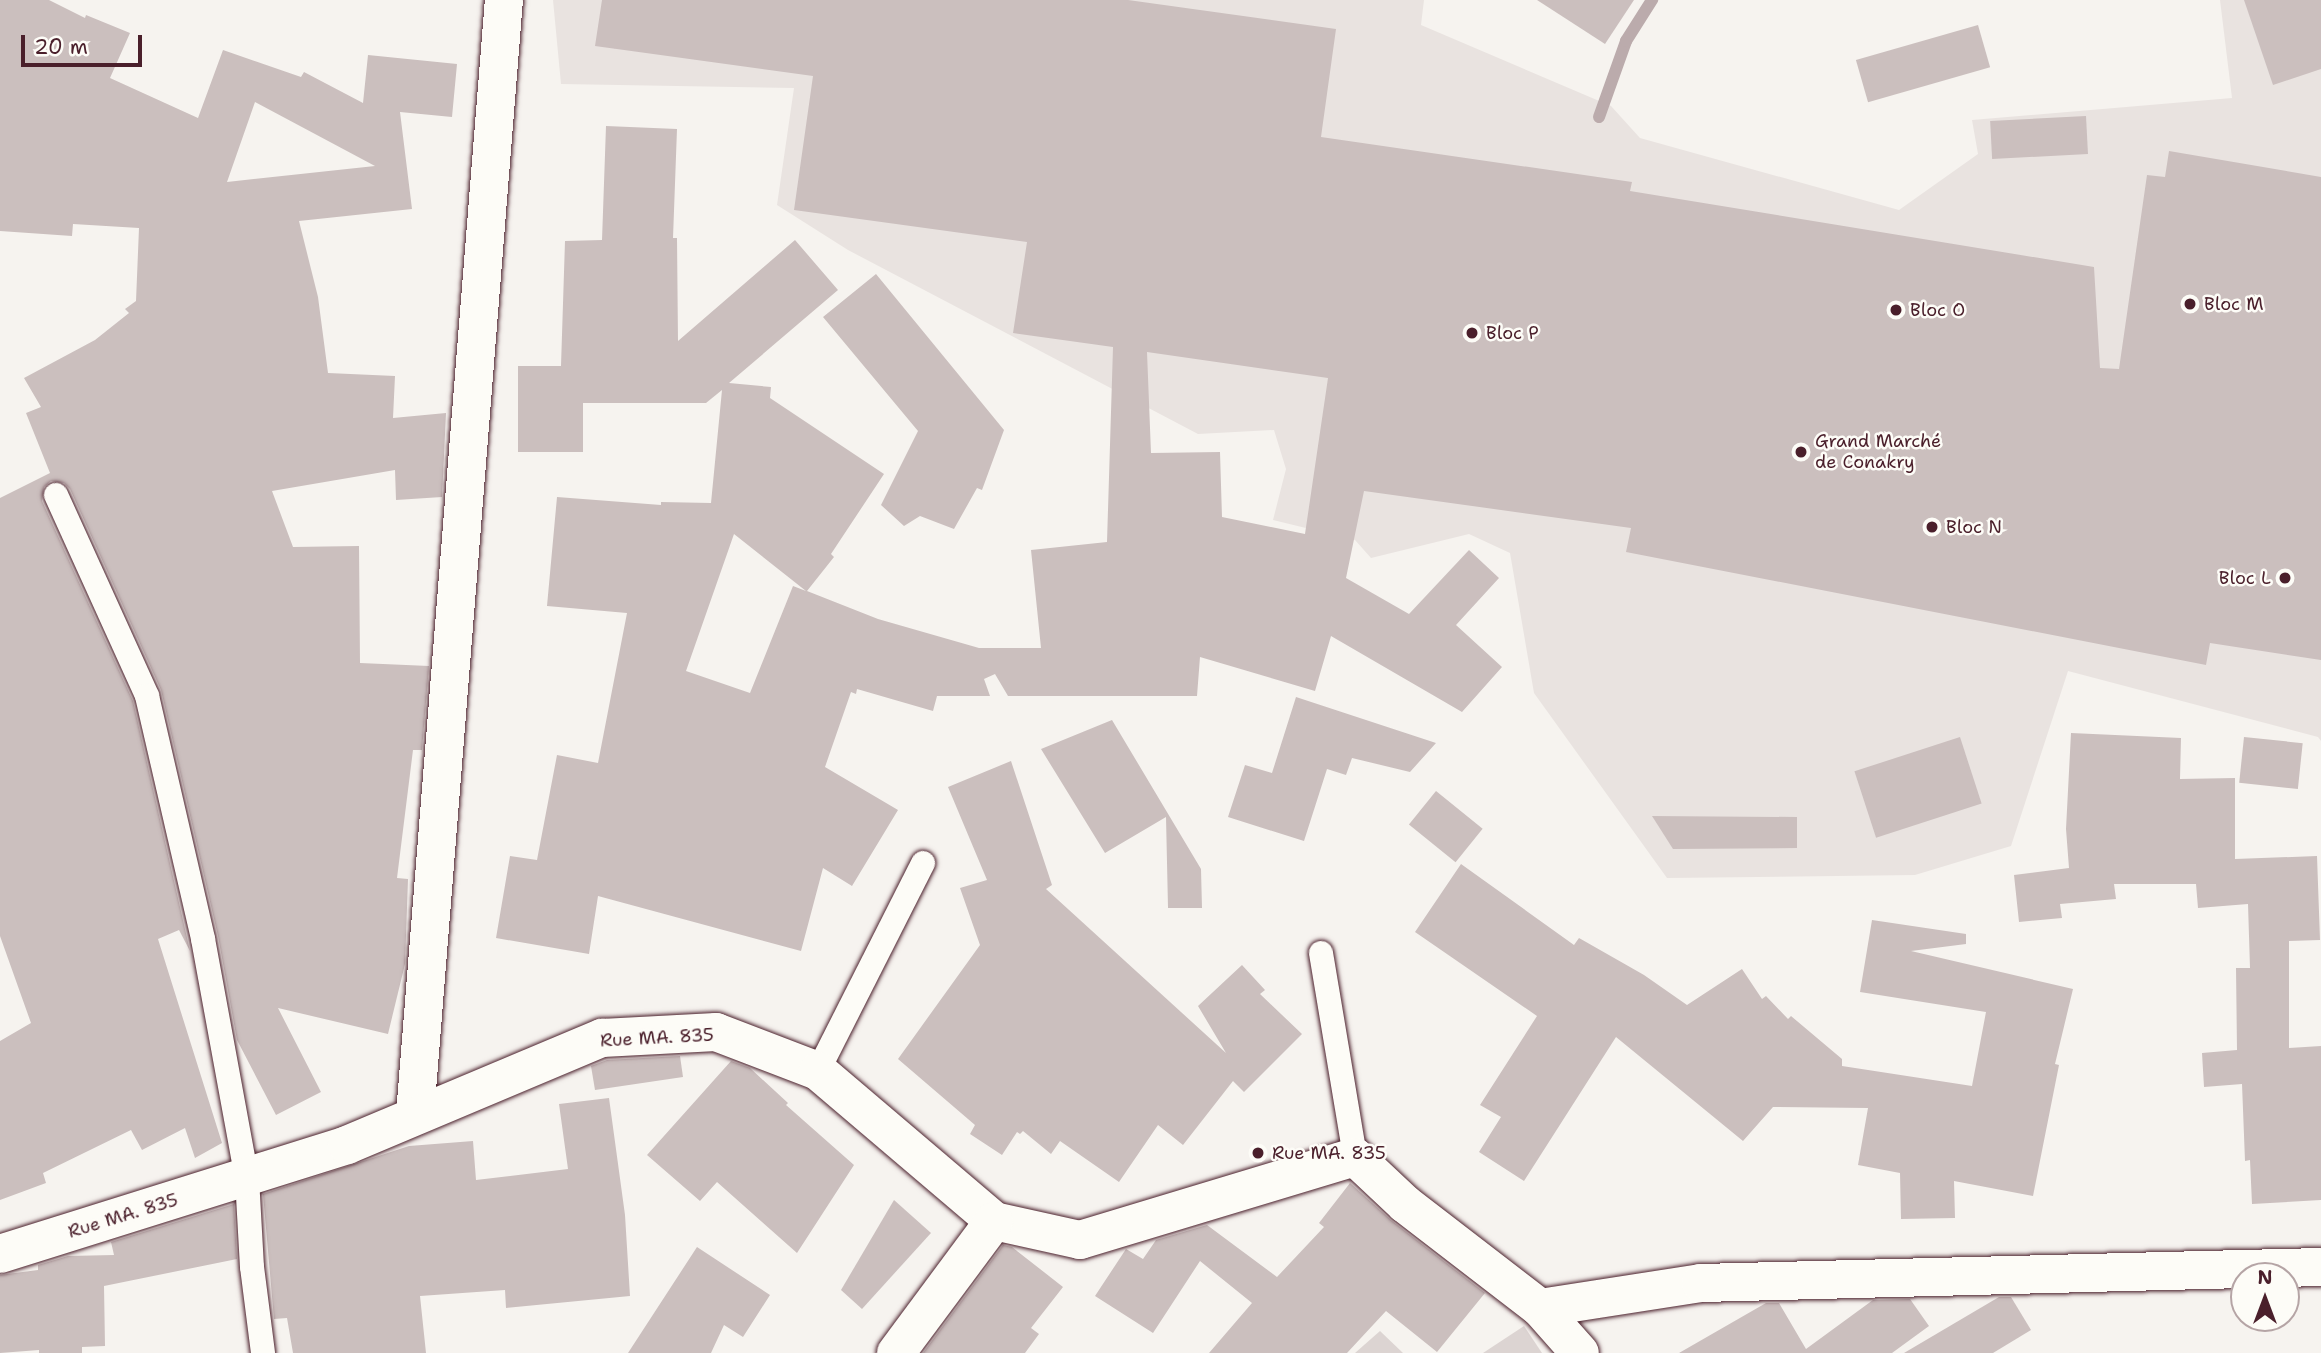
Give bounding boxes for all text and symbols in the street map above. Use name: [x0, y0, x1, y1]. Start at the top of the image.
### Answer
scale bar: [24, 21, 145, 65]
text: 20 m: [34, 33, 88, 61]
place label: Bloc M: [2204, 293, 2264, 315]
marker: Bloc M: [2182, 296, 2198, 312]
place label: Bloc O: [1910, 299, 1965, 321]
marker: Bloc O: [1888, 302, 1904, 318]
place label: Bloc P: [1486, 322, 1539, 344]
marker: Bloc P: [1464, 325, 1480, 341]
place label: Grand Marché de Conakry: [1815, 431, 1941, 474]
marker: Grand Marché de Conakry: [1793, 444, 1809, 460]
place label: Bloc N: [1946, 516, 2002, 538]
marker: Bloc N: [1924, 519, 1940, 535]
place label: Bloc L: [2219, 567, 2271, 589]
marker: Bloc L: [2277, 570, 2293, 586]
street label: Rue MA. 835: [600, 1024, 714, 1052]
place label: Rue MA. 835: [1272, 1142, 1386, 1164]
marker: Rue MA. 835: [1250, 1145, 1266, 1161]
street label: Rue MA. 835: [65, 1189, 181, 1243]
north arrow: [2230, 1262, 2300, 1332]
text: N: [2257, 1265, 2273, 1290]

